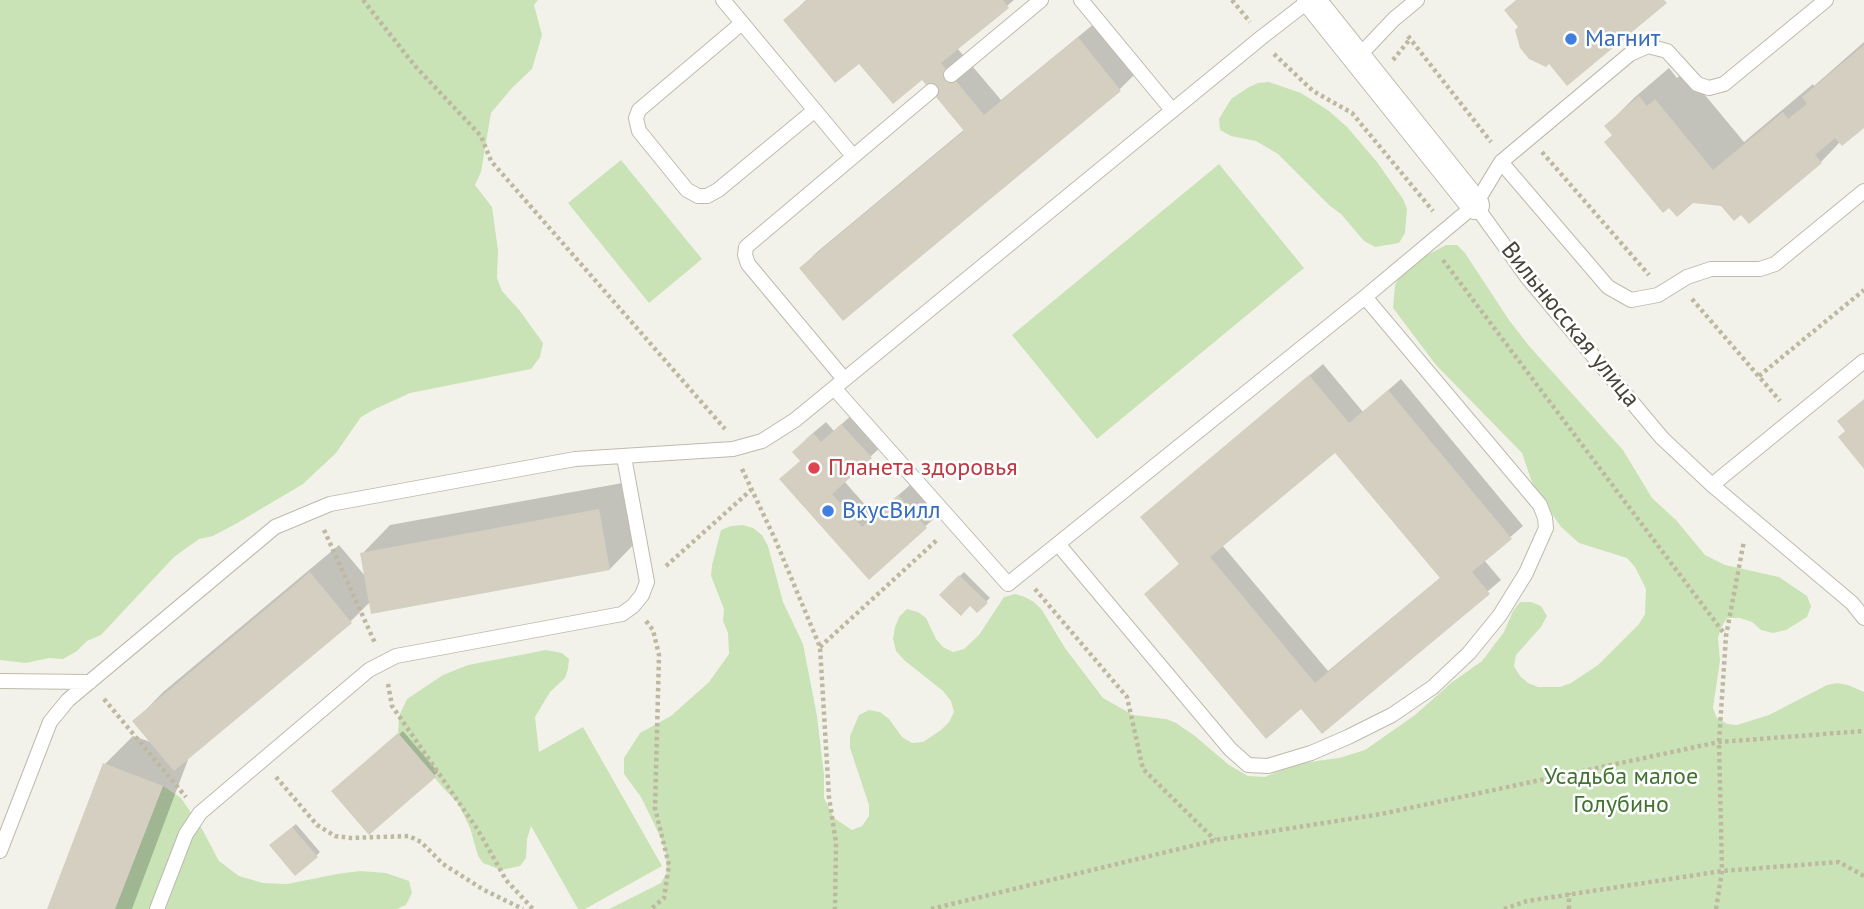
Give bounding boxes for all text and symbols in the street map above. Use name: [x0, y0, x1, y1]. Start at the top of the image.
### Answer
place label: Магнит: [1585, 25, 1660, 53]
marker: Магнит: [1563, 31, 1579, 47]
street label: Вильнюсская улица: [1495, 237, 1645, 413]
place label: Планета здоровья: [828, 454, 1018, 482]
marker: Планета здоровья: [806, 460, 822, 476]
place label: ВкусВилл: [842, 497, 941, 525]
marker: ВкусВилл: [820, 503, 836, 519]
park label: Усадьба малое Голубино: [1544, 763, 1698, 819]

